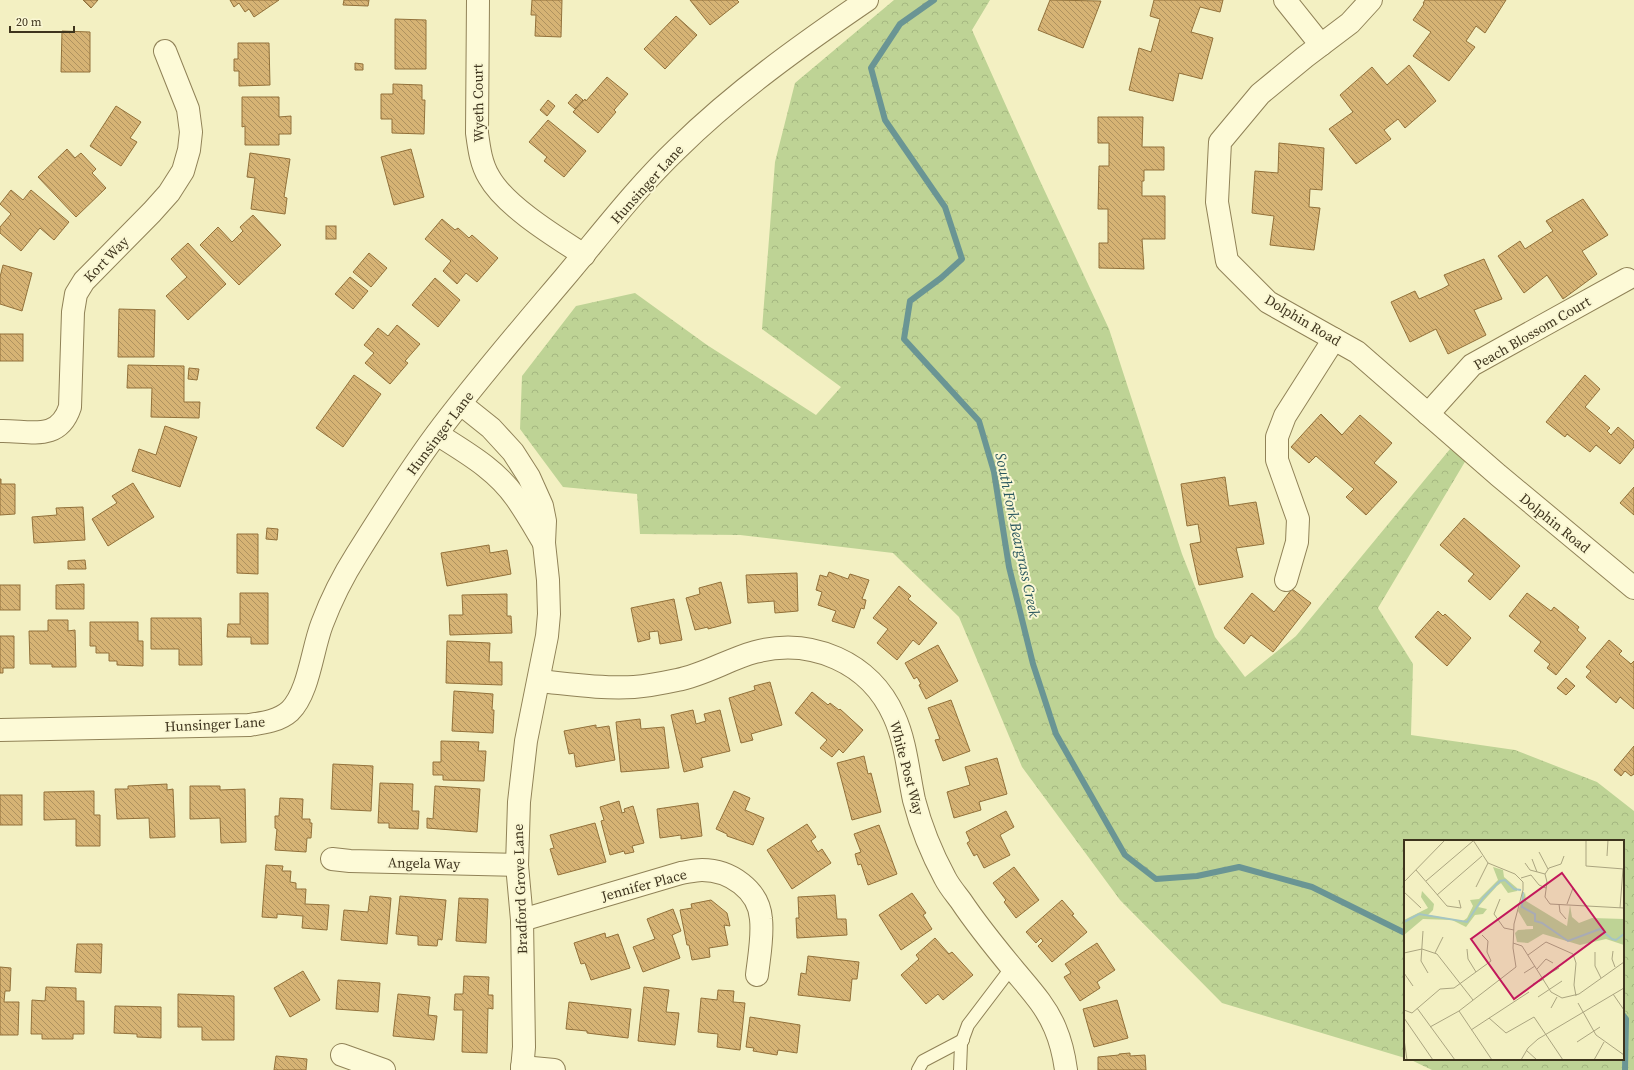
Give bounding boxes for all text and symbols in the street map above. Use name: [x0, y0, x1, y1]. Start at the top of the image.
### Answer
scale bar: [10, 8, 74, 34]
text: 20 m: [16, 14, 42, 30]
street label: Wyeth Court: [467, 63, 489, 142]
street label: Hunsinger Lane: [606, 140, 688, 228]
street label: Kort Way: [79, 231, 134, 286]
street label: Dolphin Road: [1261, 289, 1345, 351]
street label: Peach Blossom Court: [1470, 291, 1595, 375]
street label: Hunsinger Lane: [402, 387, 478, 479]
water label: South Fork Beargrass Creek: [990, 451, 1046, 620]
street label: Dolphin Road: [1515, 488, 1595, 558]
street label: Hunsinger Lane: [164, 711, 266, 737]
street label: White Post Way: [885, 719, 929, 818]
street label: Bradford Grove Lane: [508, 824, 532, 954]
inset map: [1404, 840, 1624, 1060]
street label: Angela Way: [388, 852, 461, 874]
street label: Jennifer Place: [598, 864, 689, 906]

